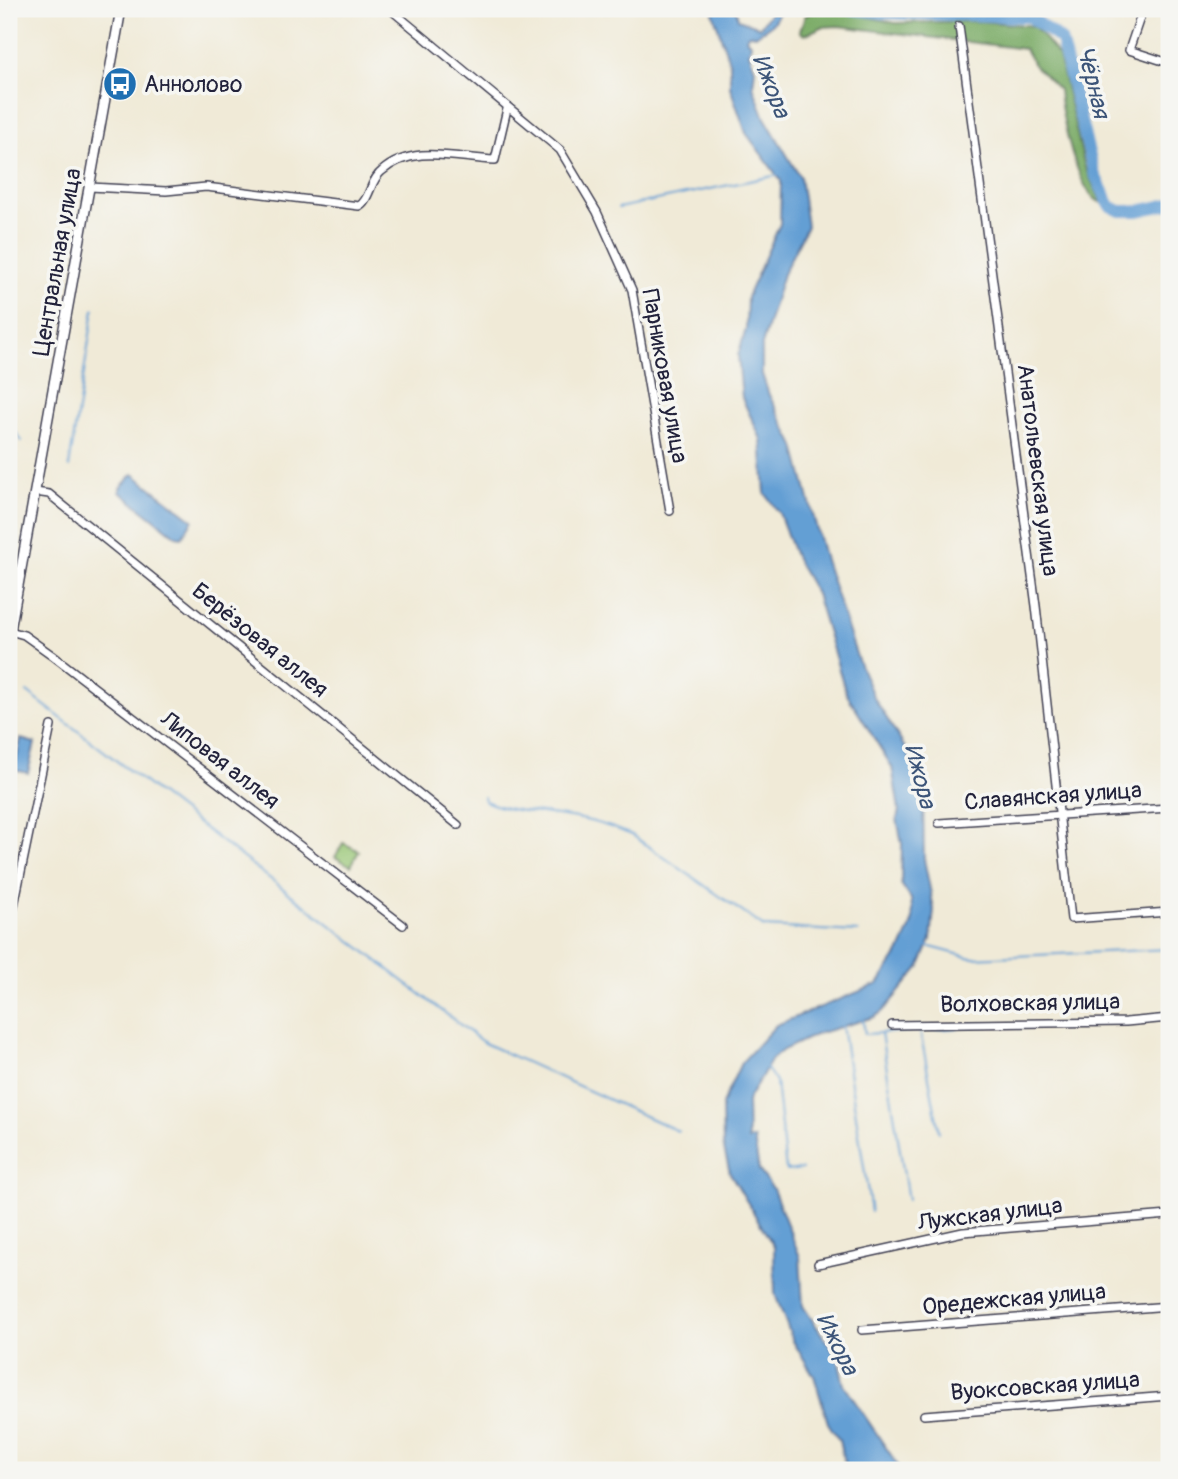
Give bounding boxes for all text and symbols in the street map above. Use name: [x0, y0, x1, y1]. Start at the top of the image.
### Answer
water label: Чёрная: [1070, 43, 1117, 124]
water label: Ижора: [746, 50, 797, 123]
bus stop icon: Аннолово: [101, 65, 139, 103]
place label: Аннолово: [144, 70, 242, 99]
street label: Центральная улица: [26, 166, 88, 358]
street label: Парниковая улица: [635, 287, 695, 465]
street label: Анатольевская улица: [1011, 362, 1065, 578]
street label: Берёзовая аллея: [186, 576, 334, 704]
street label: Липовая аллея: [154, 704, 285, 815]
water label: Ижора: [898, 741, 942, 813]
street label: Славянская улица: [963, 775, 1143, 817]
street label: Волховская улица: [940, 987, 1120, 1019]
street label: Лужская улица: [915, 1191, 1064, 1237]
street label: Оредежская улица: [921, 1277, 1107, 1321]
water label: Ижора: [810, 1308, 865, 1381]
street label: Вуоксовская улица: [949, 1365, 1141, 1407]

